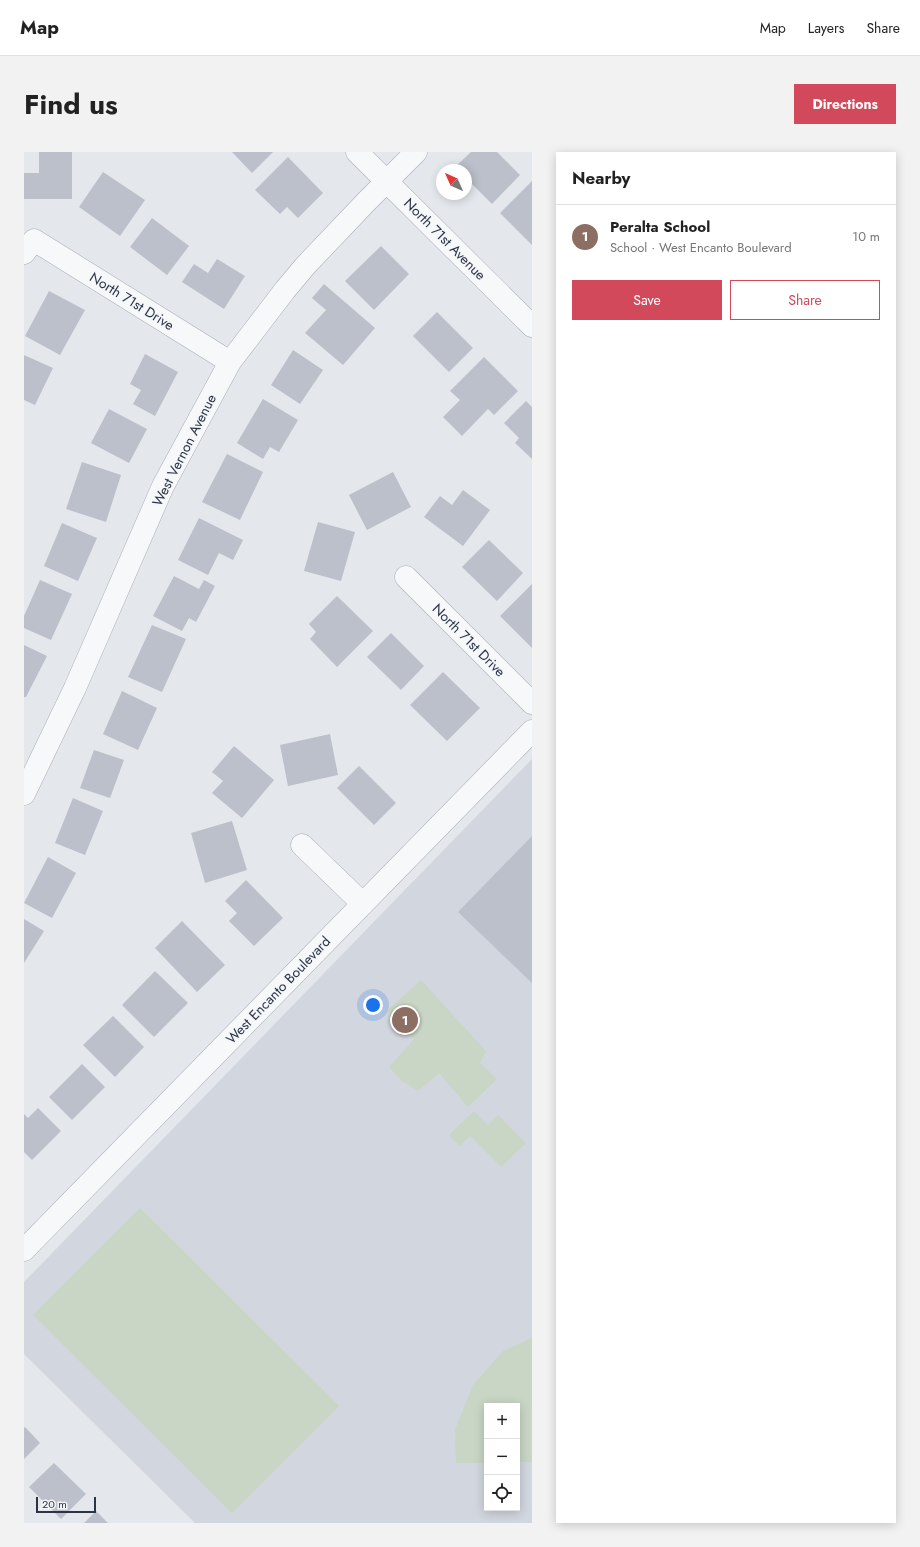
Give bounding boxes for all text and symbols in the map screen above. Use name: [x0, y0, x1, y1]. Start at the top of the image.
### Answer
text: Map: [20, 14, 59, 41]
text: Map: [760, 18, 786, 38]
text: Layers: [808, 18, 844, 38]
text: Share: [866, 18, 900, 38]
text: Find us: [24, 84, 118, 125]
button: Directions: [794, 84, 896, 124]
north arrow: [436, 164, 472, 200]
text: Nearby: [572, 166, 630, 190]
street label: North 71st Avenue: [400, 194, 490, 284]
text: Peralta School: [610, 216, 710, 238]
text: 1: [582, 227, 588, 246]
text: 10 m: [852, 227, 880, 246]
text: School · West Encanto Boulevard: [610, 238, 792, 257]
street label: North 71st Drive: [86, 267, 178, 335]
button: Save: [572, 280, 722, 320]
button: Share: [730, 280, 880, 320]
street label: West Vernon Avenue: [147, 390, 221, 510]
street label: North 71st Drive: [428, 599, 510, 681]
street label: West Encanto Boulevard: [221, 932, 335, 1048]
your location: [363, 995, 383, 1015]
pin: 1: [392, 1005, 418, 1035]
map controls: [484, 1403, 520, 1511]
button: +: [484, 1403, 520, 1439]
button: −: [484, 1439, 520, 1475]
button: locate: [484, 1475, 520, 1511]
scale bar: [36, 1495, 96, 1514]
text: 20 m: [42, 1496, 67, 1512]

